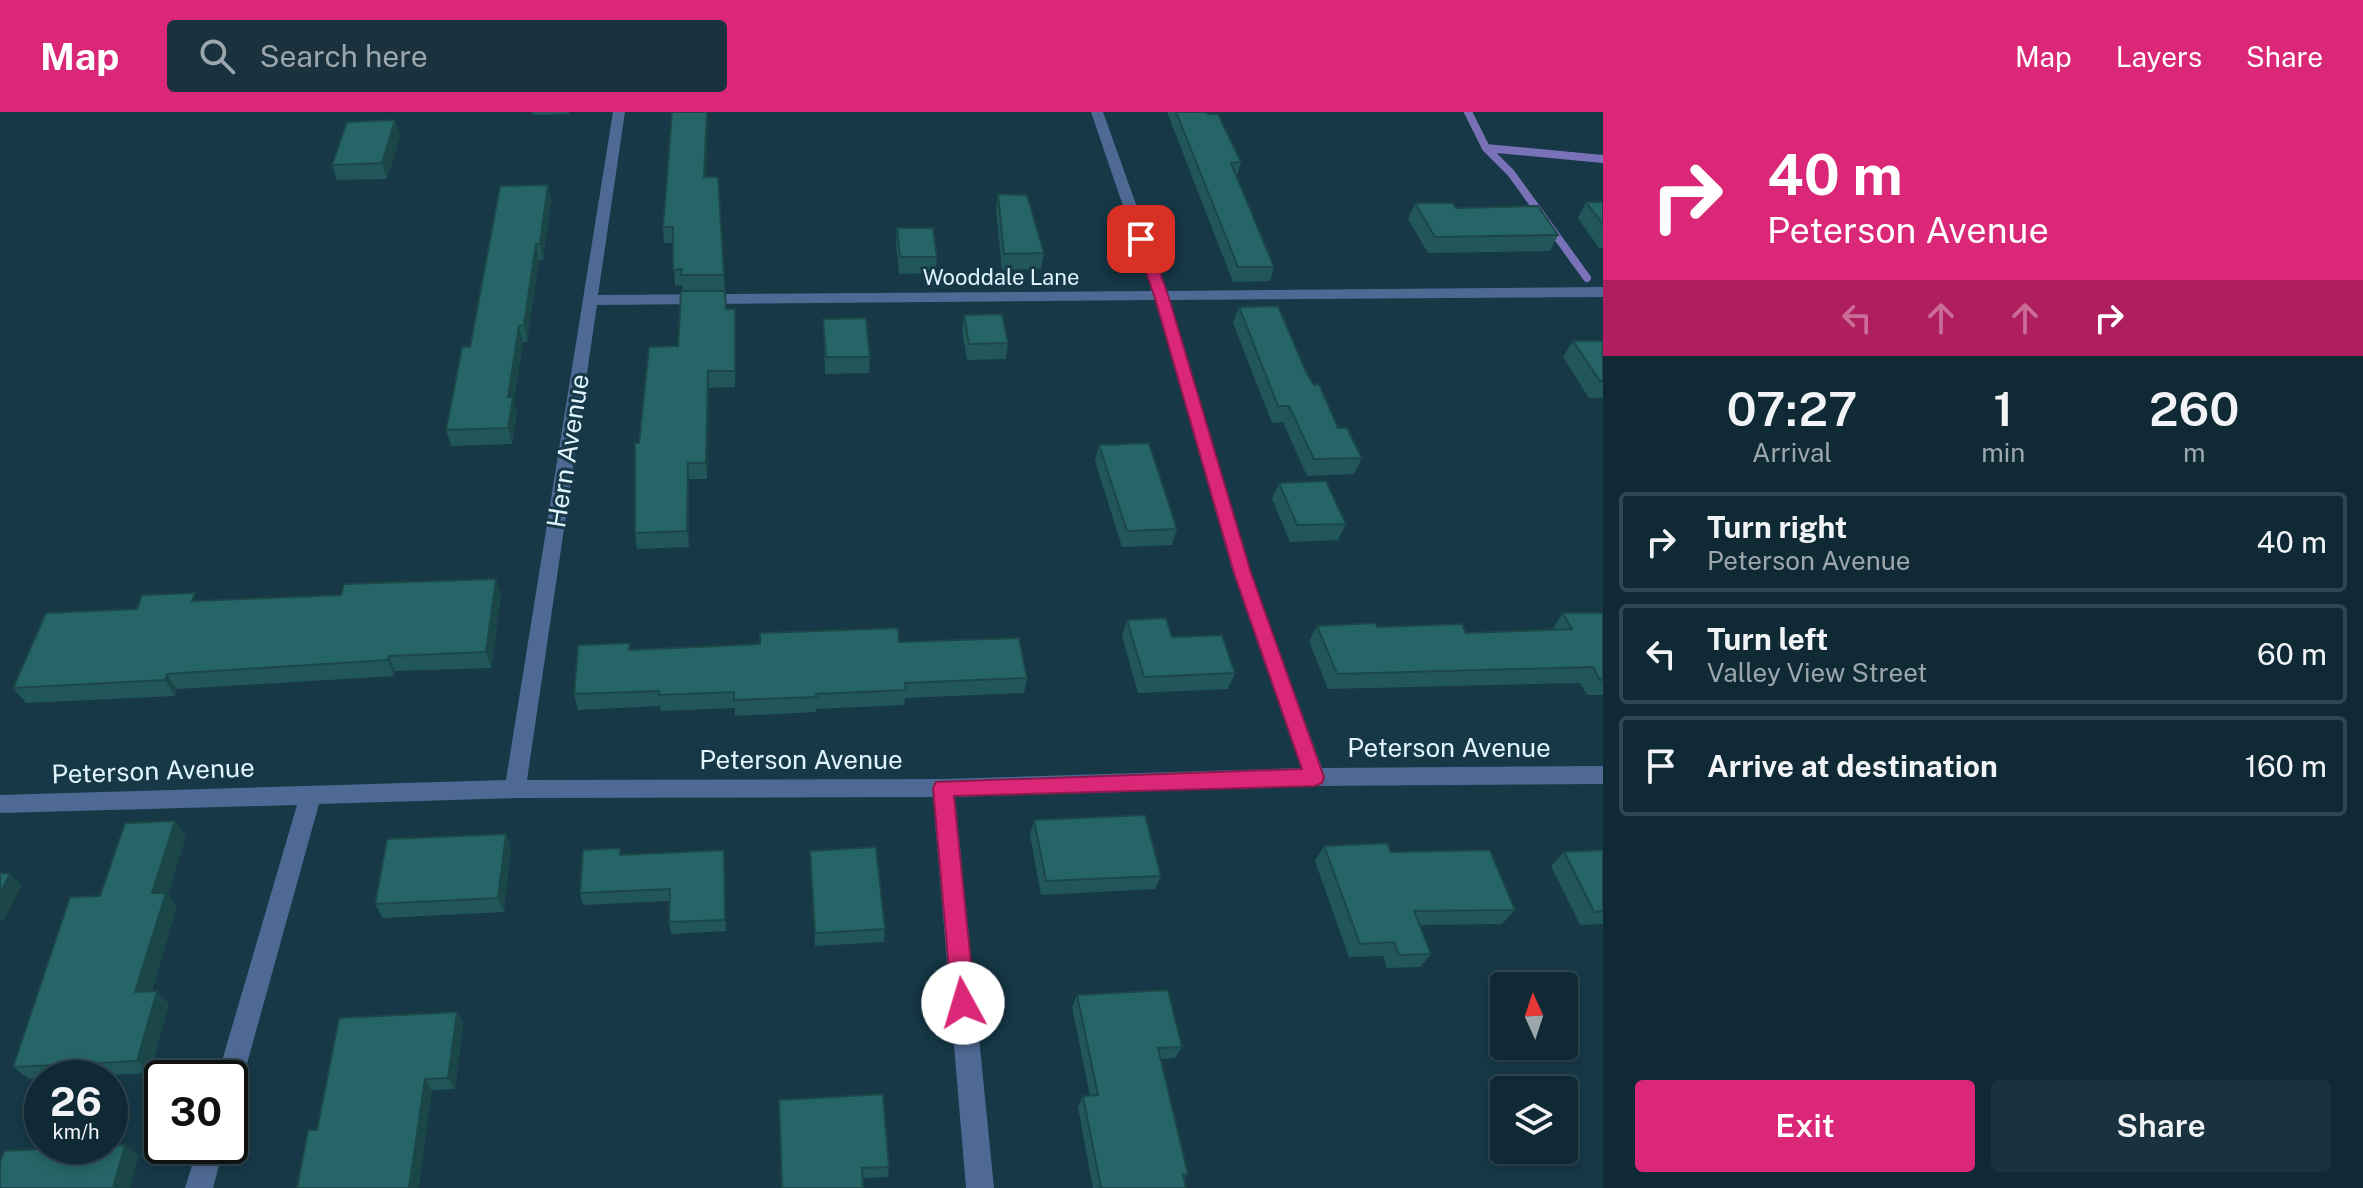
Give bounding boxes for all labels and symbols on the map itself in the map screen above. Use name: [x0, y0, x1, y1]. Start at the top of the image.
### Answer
pin: [1107, 205, 1175, 273]
street label: Wooddale Lane: [923, 264, 1079, 290]
street label: Hern Avenue: [540, 372, 595, 530]
street label: Peterson Avenue: [1347, 732, 1551, 763]
street label: Peterson Avenue: [699, 744, 903, 775]
street label: Peterson Avenue: [51, 751, 255, 790]
position arrow: [921, 961, 1005, 1045]
north arrow: [1490, 972, 1578, 1060]
speed limit sign: 30: [144, 1060, 248, 1164]

